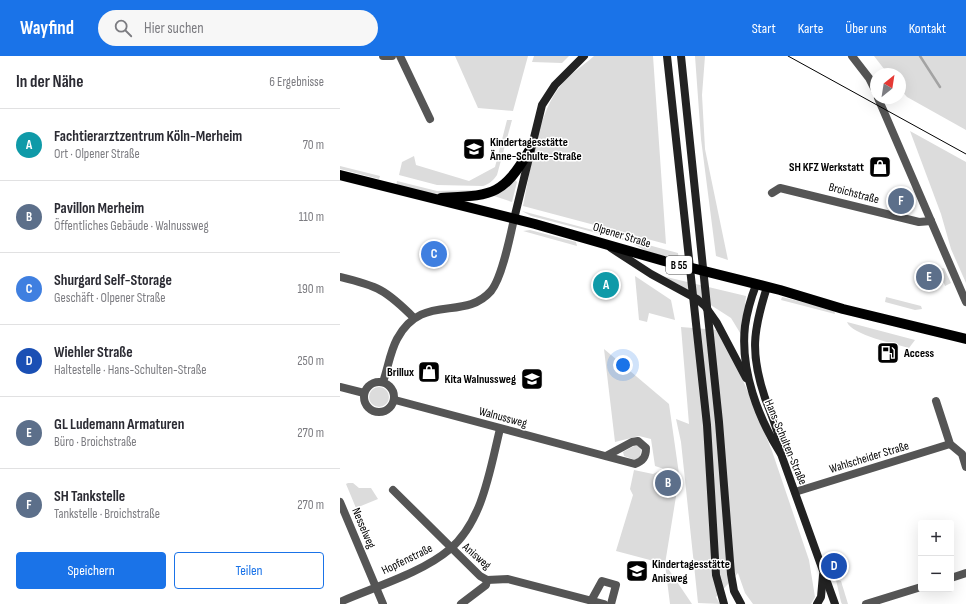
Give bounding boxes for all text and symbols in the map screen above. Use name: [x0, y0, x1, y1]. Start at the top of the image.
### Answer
search box: [98, 10, 378, 46]
text: Wayfind: [20, 17, 74, 40]
icon: search: [112, 17, 134, 39]
text: Hier suchen: [144, 19, 204, 38]
text: Start: [752, 20, 776, 37]
text: Karte: [798, 20, 823, 37]
text: Über uns: [845, 20, 887, 37]
text: Kontakt: [909, 20, 946, 37]
north arrow: [870, 68, 906, 104]
text: In der Nähe: [16, 72, 83, 92]
text: 6 Ergebnisse: [269, 74, 324, 90]
text: Fachtierarztzentrum Köln-Merheim: [54, 127, 242, 146]
place label: Kindertagesstätte Änne-Schulte-Straße: [489, 135, 582, 164]
school or university icon: Kindertagesstätte Änne-Schulte-Straße: [461, 136, 487, 162]
text: A: [26, 137, 32, 153]
text: 70 m: [303, 137, 324, 153]
text: Ort · Olpener Straße: [54, 146, 140, 162]
shop icon: SH KFZ Werkstatt: [867, 154, 893, 180]
place label: SH KFZ Werkstatt: [789, 160, 864, 175]
street label: Broichstraße: [827, 180, 881, 207]
pin: F: [888, 186, 914, 216]
text: Pavillon Merheim: [54, 199, 144, 218]
text: B: [26, 209, 32, 225]
text: 110 m: [299, 209, 324, 225]
text: Öffentliches Gebäude · Walnussweg: [54, 218, 209, 234]
street label: Olpener Straße: [591, 220, 653, 251]
pin: C: [421, 239, 447, 269]
road number: B 55: [666, 256, 692, 274]
pin: E: [916, 262, 942, 292]
pin: A: [593, 270, 619, 300]
text: Shurgard Self-Storage: [54, 271, 172, 290]
text: C: [26, 281, 32, 297]
text: 190 m: [297, 281, 324, 297]
text: Geschäft · Olpener Straße: [54, 290, 165, 306]
fuel station icon: Access: [875, 340, 901, 366]
text: Wiehler Straße: [54, 343, 133, 362]
place label: Access: [903, 346, 935, 361]
text: D: [26, 353, 32, 369]
text: 250 m: [297, 353, 324, 369]
your location: [613, 355, 633, 375]
shop icon: Brillux: [416, 359, 442, 385]
text: Haltestelle · Hans-Schulten-Straße: [54, 362, 206, 378]
place label: Brillux: [387, 365, 414, 380]
school or university icon: Kita Walnussweg: [519, 366, 545, 392]
place label: Kita Walnussweg: [445, 372, 516, 387]
street label: Hans-Schulten-Straße: [761, 397, 810, 487]
street label: Walnussweg: [477, 404, 529, 431]
text: GL Ludemann Armaturen: [54, 415, 184, 434]
text: E: [26, 425, 32, 441]
text: 270 m: [297, 425, 324, 441]
text: Büro · Broichstraße: [54, 434, 137, 450]
street label: Wahlscheider Straße: [828, 438, 911, 477]
pin: B: [655, 468, 681, 498]
text: SH Tankstelle: [54, 487, 125, 506]
text: F: [26, 497, 32, 513]
text: 270 m: [297, 497, 324, 513]
text: Tankstelle · Broichstraße: [54, 506, 160, 522]
street label: Nesselweg: [348, 506, 379, 551]
map controls: [918, 520, 954, 592]
button: +: [918, 520, 954, 556]
street label: Anisweg: [458, 539, 494, 573]
street label: Hopfenstraße: [379, 541, 435, 578]
pin: D: [821, 551, 847, 581]
button: Speichern: [16, 552, 166, 589]
button: Teilen: [174, 552, 324, 589]
button: −: [918, 556, 954, 592]
place label: Kindertagesstätte Anisweg: [651, 557, 730, 586]
school or university icon: Kindertagesstätte Anisweg: [624, 558, 650, 584]

